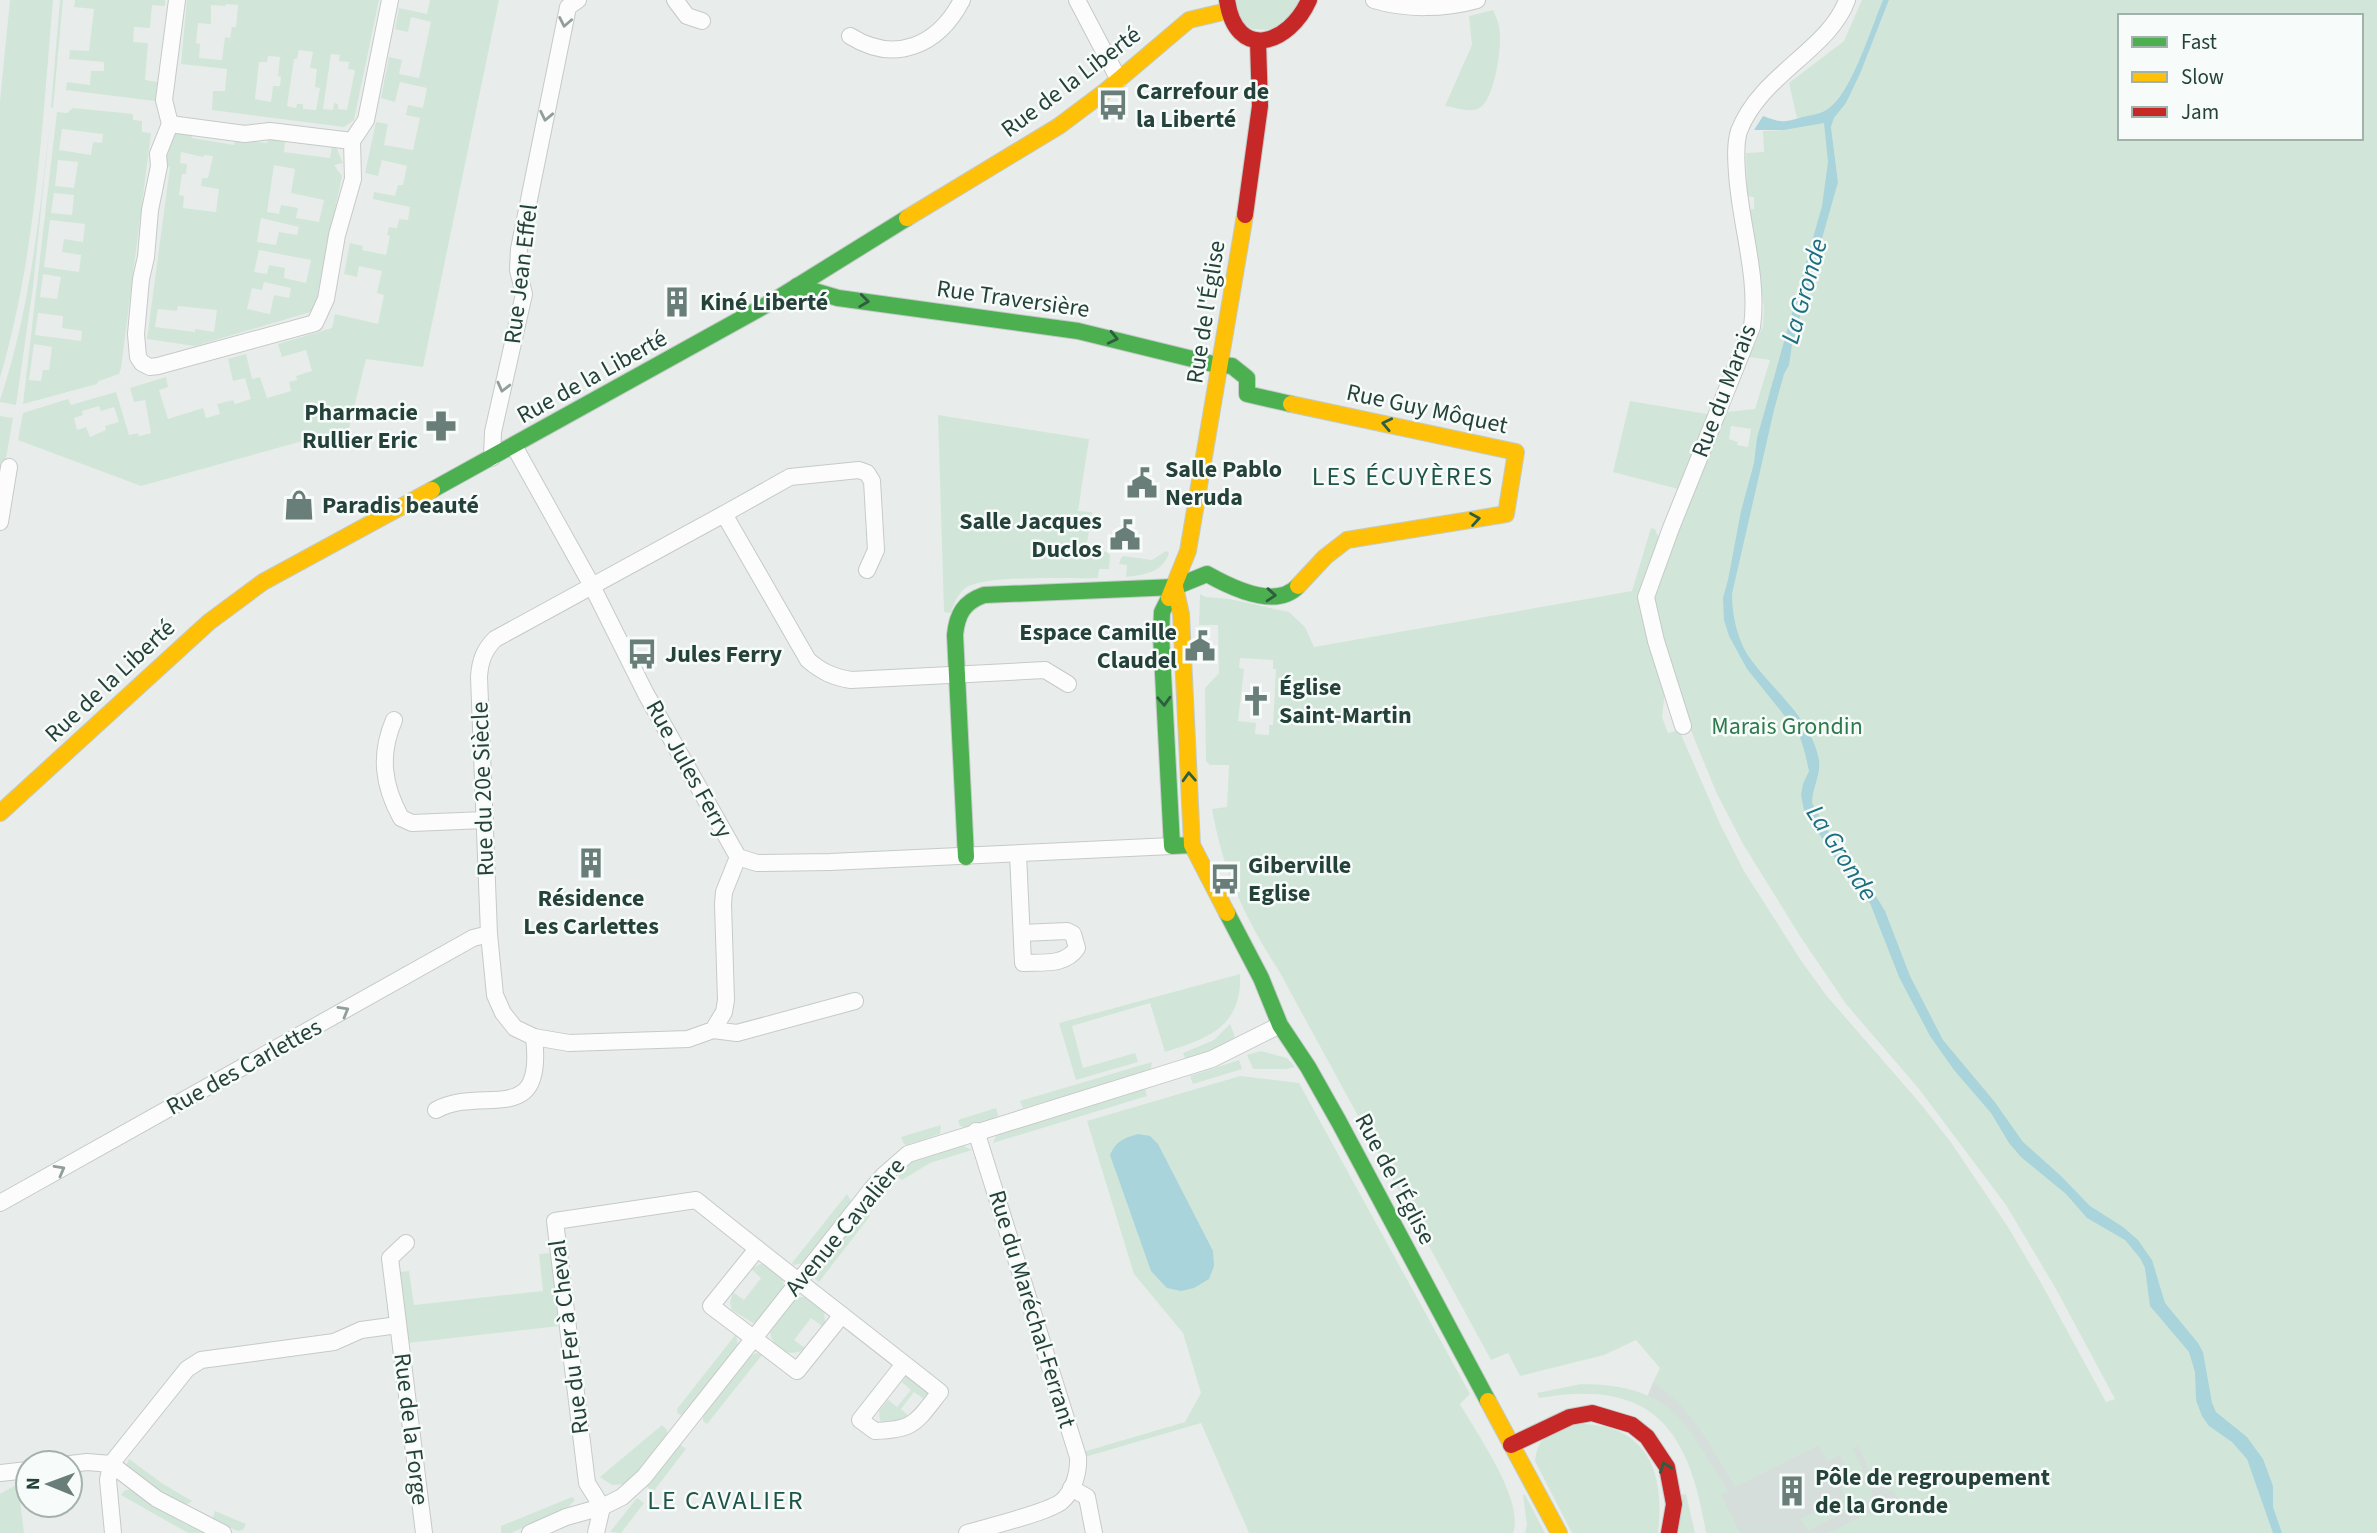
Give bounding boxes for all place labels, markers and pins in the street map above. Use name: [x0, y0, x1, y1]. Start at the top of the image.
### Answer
place label: Carrefour de la Liberté: [1136, 74, 1269, 137]
bus stop icon: Carrefour de la Liberté: [1096, 88, 1130, 122]
building icon: Kiné Liberté: [660, 285, 694, 319]
place label: Kiné Liberté: [700, 285, 828, 320]
place label: Pharmacie Rullier Eric: [302, 395, 418, 458]
pharmacy icon: Pharmacie Rullier Eric: [424, 409, 458, 443]
place label: Salle Pablo Neruda: [1165, 452, 1282, 515]
public building icon: Salle Pablo Neruda: [1125, 466, 1159, 500]
shop icon: Paradis beauté: [282, 488, 316, 522]
place label: Paradis beauté: [322, 488, 479, 523]
place label: Salle Jacques Duclos: [959, 504, 1102, 567]
public building icon: Salle Jacques Duclos: [1108, 518, 1142, 552]
place label: Espace Camille Claudel: [1019, 615, 1177, 678]
public building icon: Espace Camille Claudel: [1183, 629, 1217, 663]
bus stop icon: Jules Ferry: [625, 637, 659, 671]
place label: Jules Ferry: [665, 637, 782, 672]
place label: Église Saint-Martin: [1279, 670, 1412, 733]
church icon: Église Saint-Martin: [1239, 684, 1273, 718]
building icon: Résidence Les Carlettes: [574, 846, 608, 880]
place label: Giberville Eglise: [1248, 848, 1351, 911]
bus stop icon: Giberville Eglise: [1208, 862, 1242, 896]
place label: Résidence Les Carlettes: [523, 881, 659, 944]
place label: Pôle de regroupement de la Gronde: [1815, 1460, 2050, 1523]
building icon: Pôle de regroupement de la Gronde: [1775, 1474, 1809, 1508]

